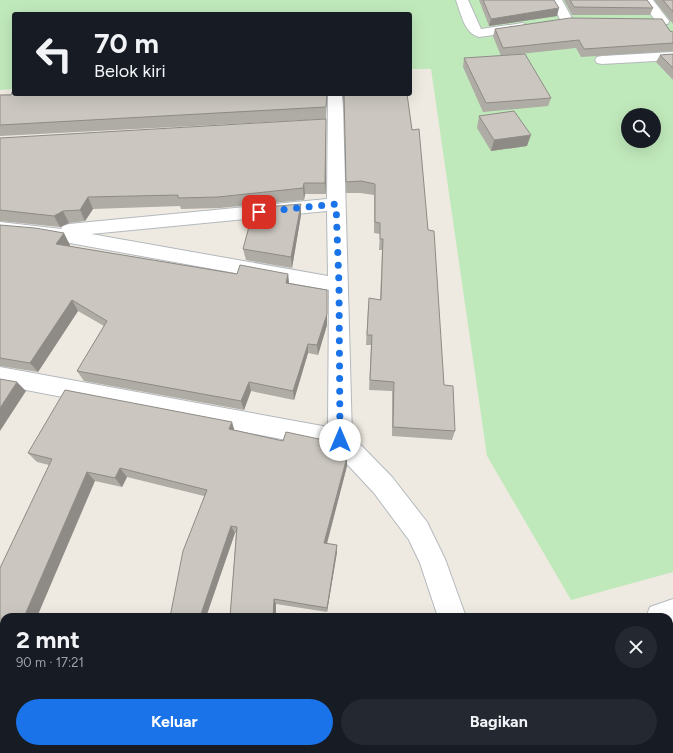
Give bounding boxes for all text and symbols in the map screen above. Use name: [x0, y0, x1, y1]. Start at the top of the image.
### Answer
text: 70 m: [94, 26, 159, 60]
icon: left: [28, 28, 80, 80]
text: Belok kiri: [94, 60, 166, 82]
map controls: [621, 108, 661, 148]
button: search: [621, 108, 661, 148]
pin: [242, 195, 276, 229]
icon: arrive: [248, 201, 270, 223]
position arrow: [319, 419, 361, 461]
text: 2 mnt: [16, 625, 80, 654]
button: close: [615, 626, 657, 668]
text: 90 m · 17:21: [16, 655, 84, 670]
button: Keluar: [16, 699, 333, 745]
button: Bagikan: [341, 699, 657, 745]

